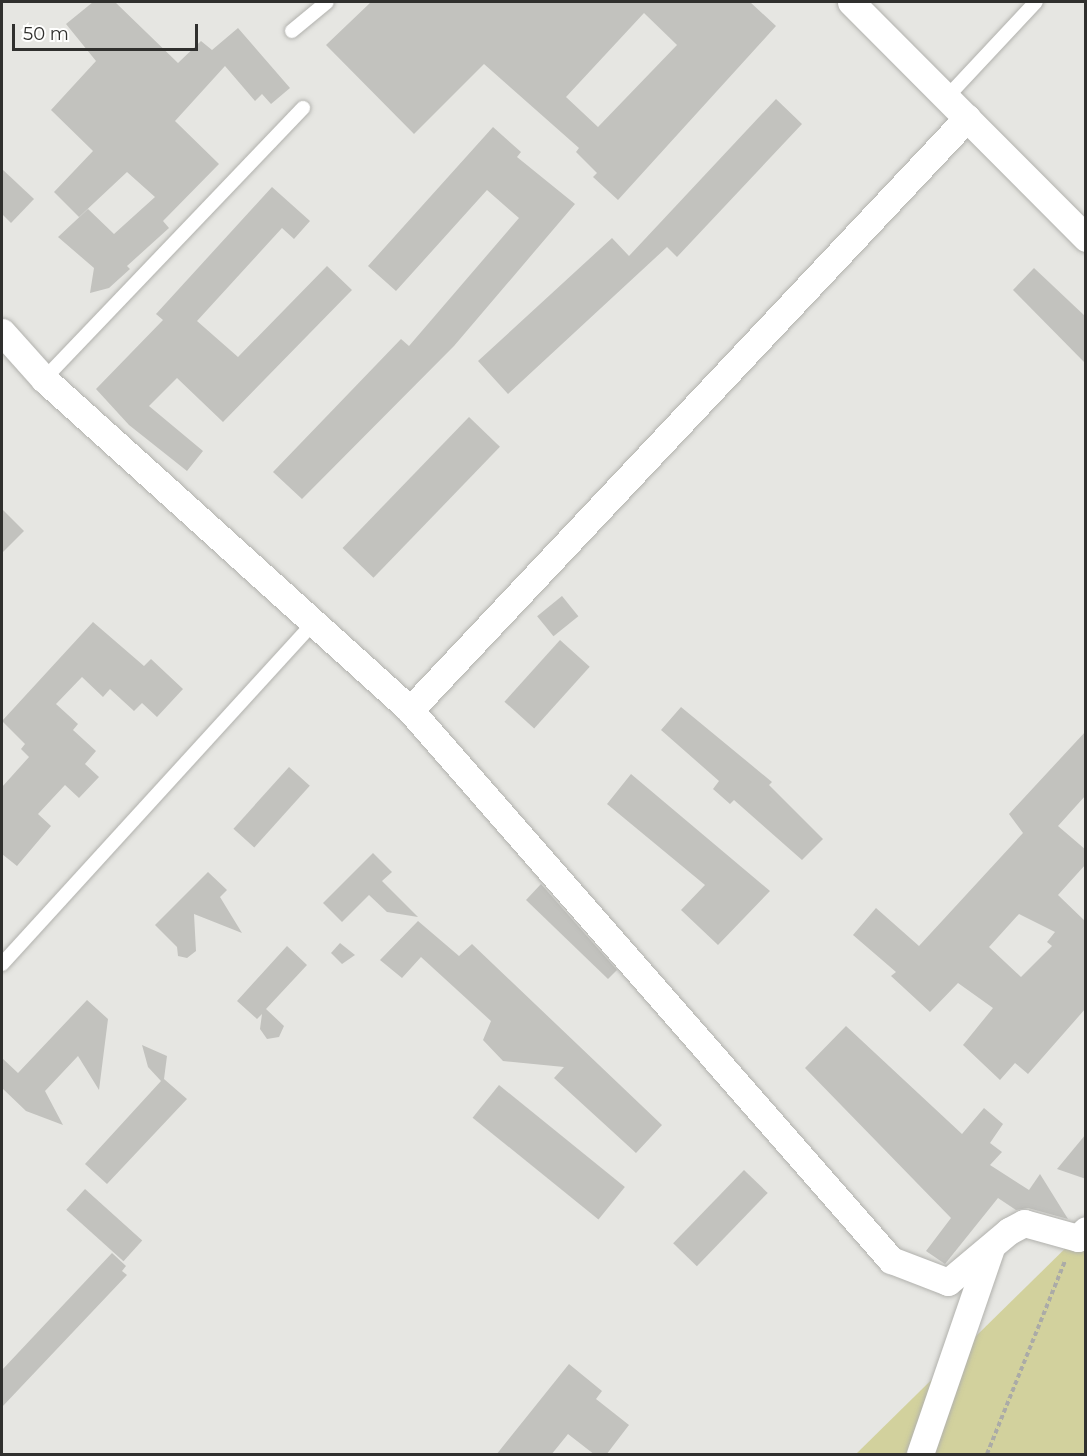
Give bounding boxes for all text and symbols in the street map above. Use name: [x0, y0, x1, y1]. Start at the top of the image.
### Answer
scale bar: [15, 12, 201, 50]
text: 50 m: [23, 23, 69, 45]

